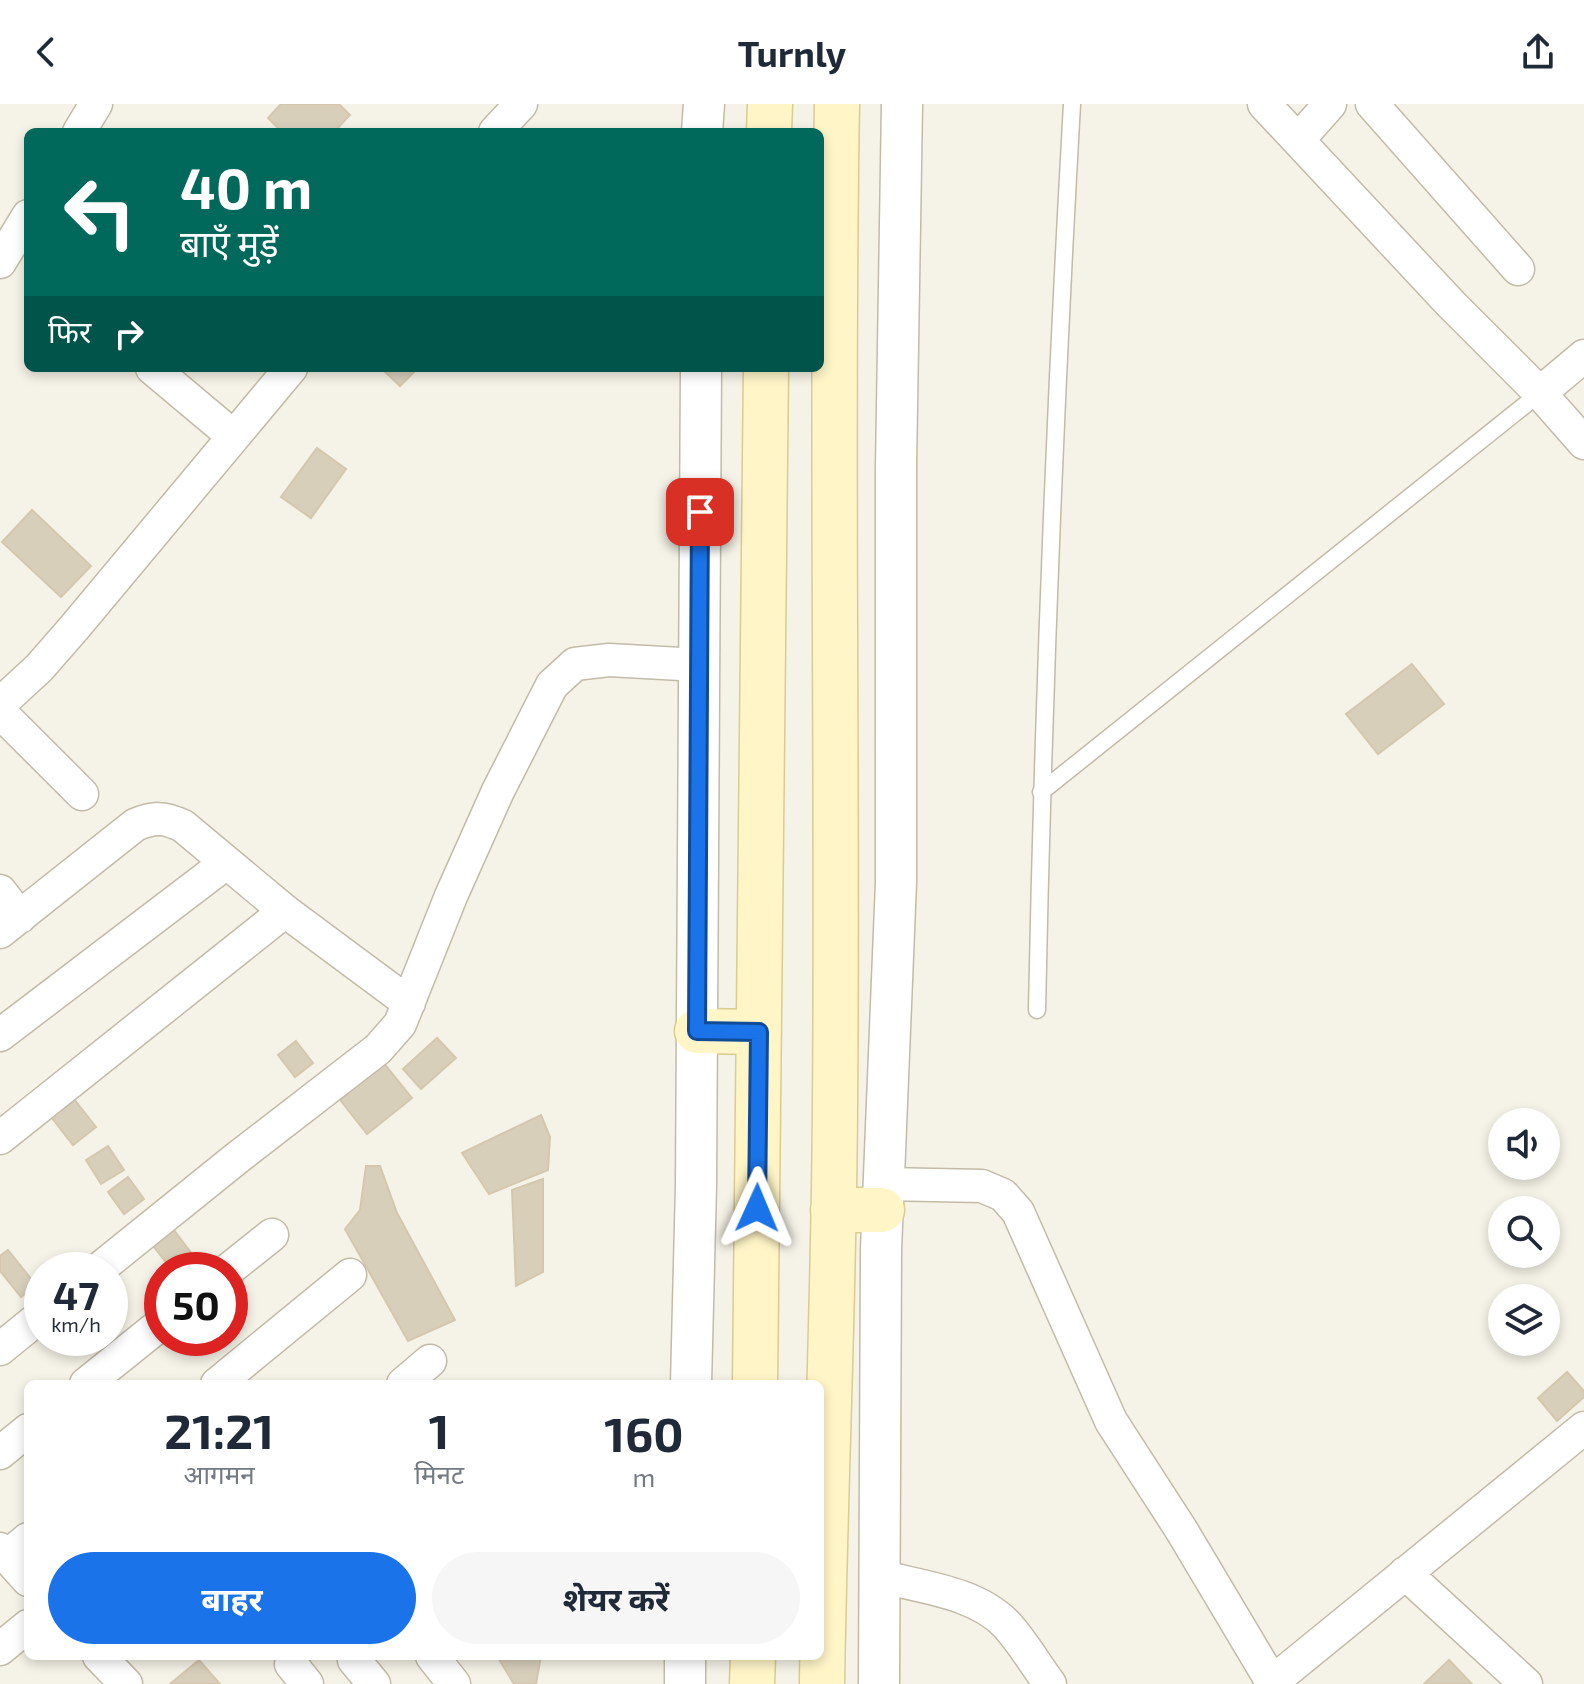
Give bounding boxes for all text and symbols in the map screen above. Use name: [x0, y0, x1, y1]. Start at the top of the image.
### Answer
icon: back: [24, 30, 68, 74]
icon: share: [1516, 30, 1560, 74]
text: Turnly: [738, 31, 846, 74]
text: 40 m: [180, 153, 312, 220]
icon: left: [48, 160, 152, 264]
text: बाएँ मुड़ें: [180, 221, 279, 264]
icon: right: [107, 312, 151, 356]
text: फिर: [48, 313, 91, 349]
pin: [666, 478, 734, 546]
icon: arrive: [678, 490, 722, 534]
map controls: [1488, 1108, 1560, 1356]
button: sound: [1488, 1108, 1560, 1180]
position arrow: [715, 1166, 799, 1250]
button: search: [1488, 1196, 1560, 1268]
speed limit sign: 50: [144, 1252, 248, 1356]
text: 47: [53, 1270, 99, 1318]
button: layers: [1488, 1284, 1560, 1356]
text: km/h: [51, 1312, 101, 1336]
text: 21:21: [164, 1401, 274, 1459]
text: 1: [429, 1401, 449, 1459]
text: 160: [604, 1404, 684, 1462]
text: आगमन: [183, 1458, 255, 1489]
text: मिनट: [414, 1458, 464, 1489]
text: m: [633, 1461, 655, 1492]
button: बाहर: [48, 1552, 416, 1644]
button: शेयर करें: [432, 1552, 800, 1644]

